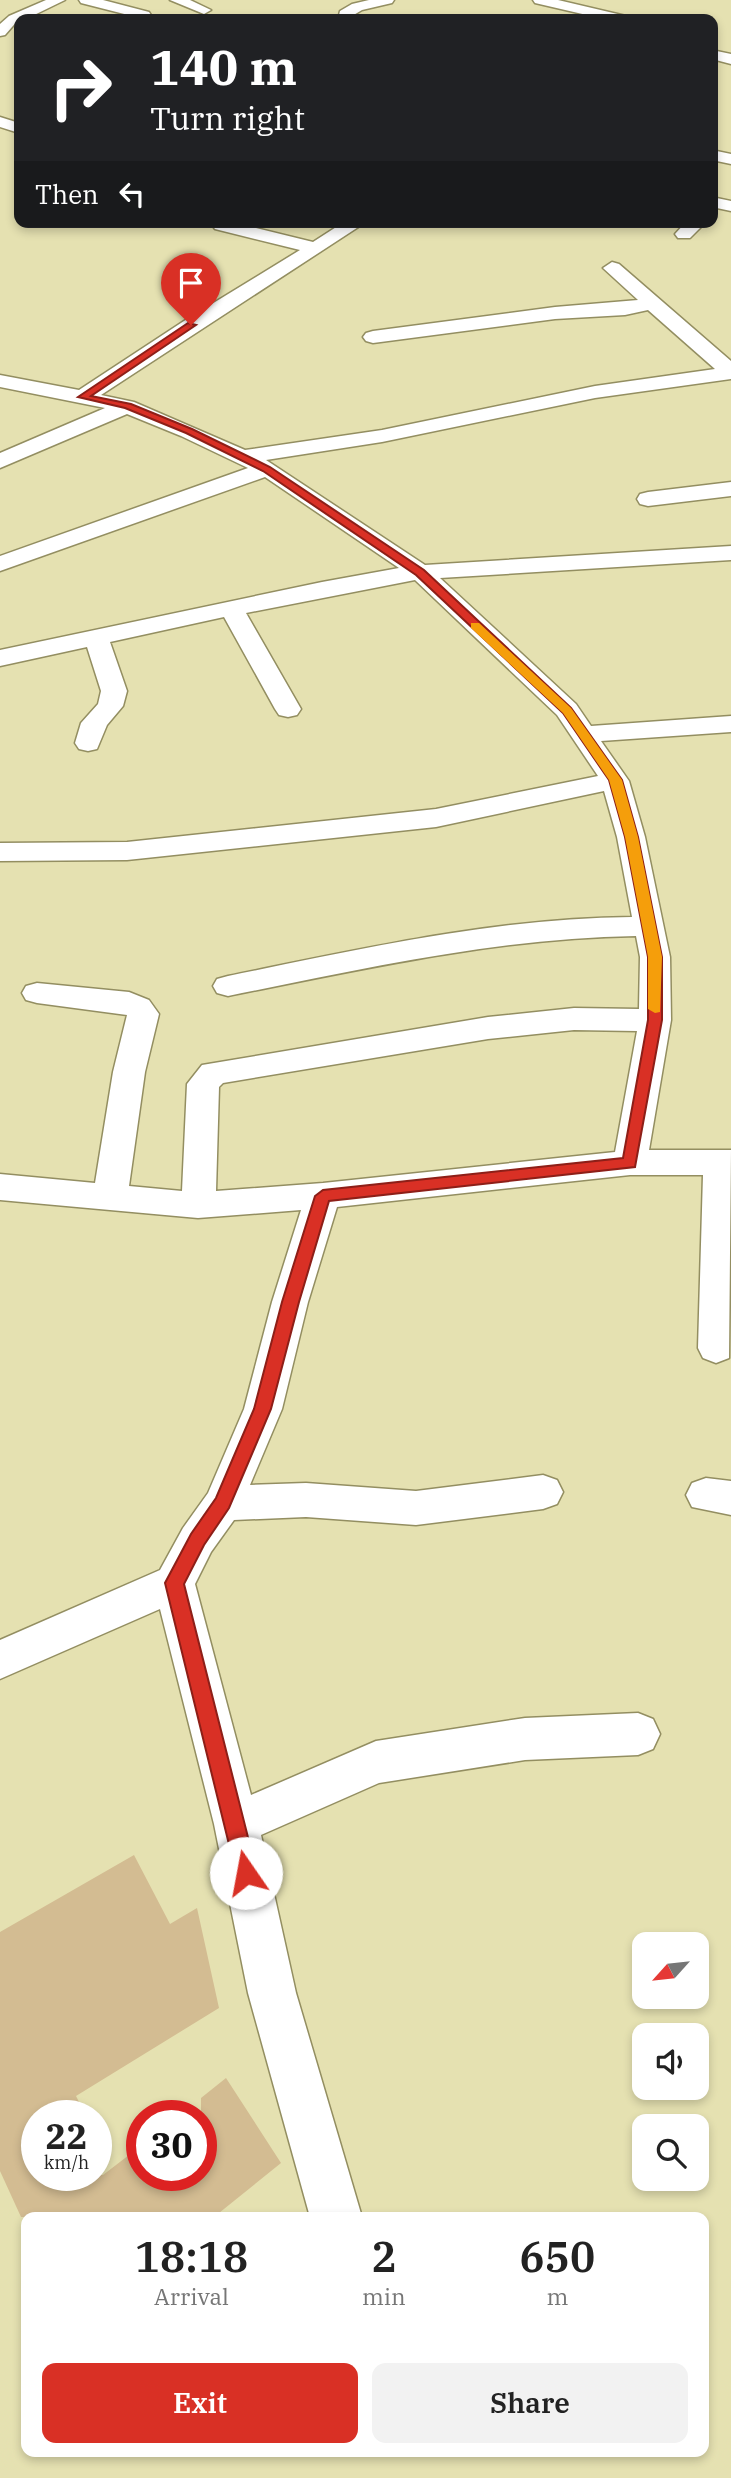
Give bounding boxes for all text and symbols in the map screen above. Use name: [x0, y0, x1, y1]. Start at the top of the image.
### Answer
text: 140 m: [150, 35, 297, 98]
icon: right: [35, 42, 126, 133]
text: Turn right: [150, 97, 305, 139]
icon: left: [113, 175, 151, 213]
text: Then: [35, 177, 99, 211]
pin: [161, 253, 221, 325]
icon: arrive: [172, 264, 210, 302]
position arrow: [209, 1836, 283, 1910]
north arrow: [632, 1932, 709, 2009]
map controls: [632, 1932, 709, 2191]
button: sound: [632, 2023, 709, 2100]
speed limit sign: 30: [126, 2100, 217, 2191]
text: 22: [45, 2113, 88, 2159]
button: search: [632, 2114, 709, 2191]
text: km/h: [44, 2151, 89, 2174]
text: 18:18: [135, 2229, 248, 2284]
text: 2: [371, 2229, 396, 2284]
text: 650: [520, 2229, 595, 2284]
text: Arrival: [154, 2281, 229, 2311]
text: min: [362, 2281, 406, 2311]
text: m: [546, 2281, 568, 2311]
button: Exit: [42, 2363, 358, 2443]
button: Share: [372, 2363, 688, 2443]

